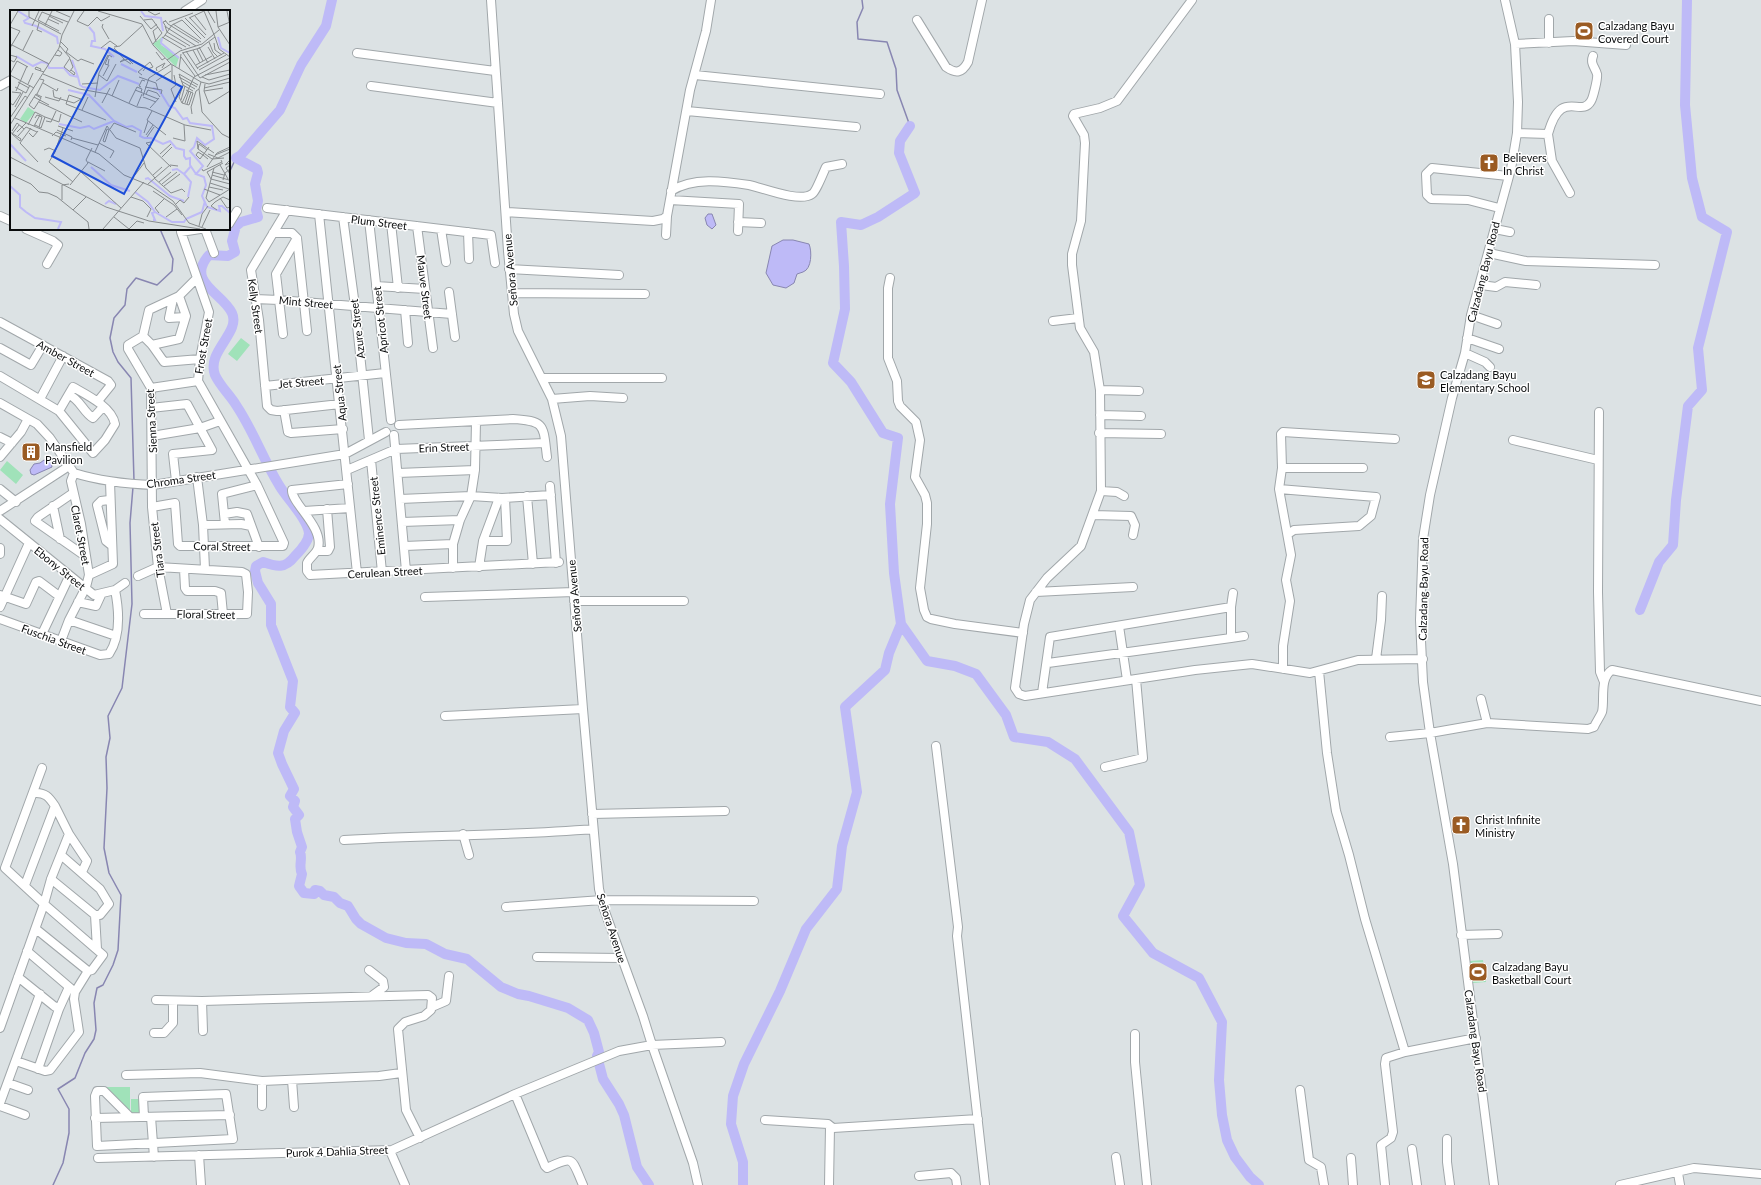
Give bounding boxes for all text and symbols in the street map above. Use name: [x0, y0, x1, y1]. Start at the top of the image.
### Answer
inset map: [10, 10, 230, 230]
place label: Calzadang Bayu Covered Court: [1598, 19, 1674, 45]
sports icon: Calzadang Bayu Covered Court: [1573, 20, 1595, 42]
place label: Believers In Christ: [1503, 151, 1547, 177]
church icon: Believers In Christ: [1478, 152, 1500, 174]
street label: Plum Street: [350, 212, 408, 232]
street label: Calzadang Bayu Road: [1464, 220, 1502, 324]
street label: Señora Avenue: [500, 233, 520, 307]
street label: Mauve Street: [415, 254, 435, 320]
street label: Kelly Street: [246, 278, 266, 334]
street label: Apricot Street: [370, 286, 390, 354]
street label: Mint Street: [278, 293, 334, 311]
street label: Azure Street: [347, 298, 367, 360]
street label: Frost Street: [192, 317, 214, 375]
street label: Amber Street: [35, 337, 97, 379]
street label: Aqua Street: [330, 364, 348, 422]
place label: Calzadang Bayu Elementary School: [1440, 368, 1530, 394]
school or university icon: Calzadang Bayu Elementary School: [1415, 369, 1437, 391]
street label: Jet Street: [278, 374, 325, 390]
street label: Sienna Street: [143, 389, 159, 453]
place label: Mansfield Pavilion: [45, 440, 92, 466]
street label: Erin Street: [418, 440, 470, 454]
building icon: Mansfield Pavilion: [20, 441, 42, 463]
street label: Chroma Street: [146, 468, 217, 490]
street label: Eminence Street: [366, 476, 388, 556]
street label: Claret Street: [69, 504, 93, 566]
street label: Tiara Street: [147, 521, 167, 578]
street label: Calzadang Bayu Road: [1416, 537, 1430, 641]
street label: Coral Street: [193, 539, 251, 553]
street label: Ebony Street: [32, 543, 88, 593]
street label: Señora Avenue: [564, 559, 584, 633]
street label: Cerulean Street: [347, 564, 423, 580]
street label: Floral Street: [177, 607, 236, 621]
street label: Fuschia Street: [20, 621, 88, 657]
place label: Christ Infinite Ministry: [1475, 813, 1541, 839]
church icon: Christ Infinite Ministry: [1450, 814, 1472, 836]
street label: Señora Avenue: [595, 892, 629, 965]
place label: Calzadang Bayu Basketball Court: [1492, 960, 1571, 986]
sports icon: Calzadang Bayu Basketball Court: [1467, 961, 1489, 983]
street label: Calzadang Bayu Road: [1462, 989, 1490, 1093]
street label: Purok 4 Dahlia Street: [285, 1143, 389, 1159]

